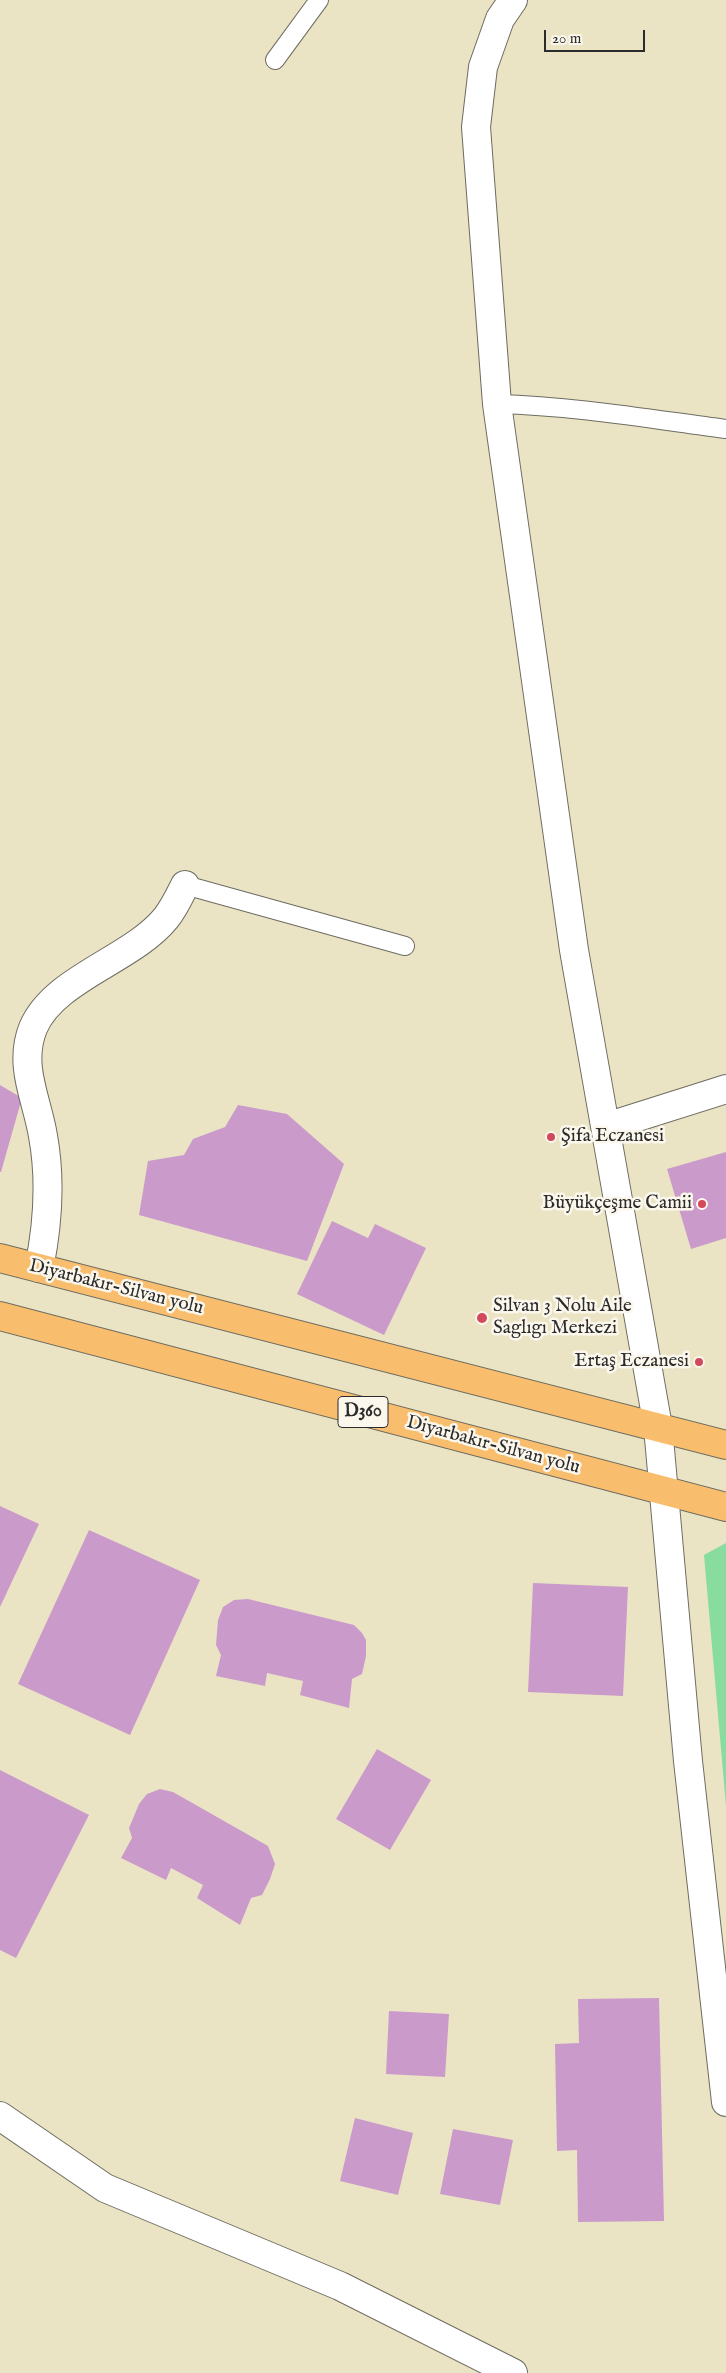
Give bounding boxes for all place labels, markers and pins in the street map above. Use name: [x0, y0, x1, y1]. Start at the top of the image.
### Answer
place label: Şifa Eczanesi: [561, 1126, 664, 1148]
marker: Şifa Eczanesi: [545, 1131, 557, 1143]
place label: Büyükçeşme Camii: [543, 1193, 692, 1215]
marker: Büyükçeşme Camii: [696, 1198, 708, 1210]
place label: Silvan 3 Nolu Aile Saglıgı Merkezi: [493, 1296, 632, 1340]
marker: Silvan 3 Nolu Aile Saglıgı Merkezi: [475, 1311, 489, 1325]
place label: Ertaş Eczanesi: [574, 1351, 689, 1373]
marker: Ertaş Eczanesi: [693, 1356, 705, 1368]

